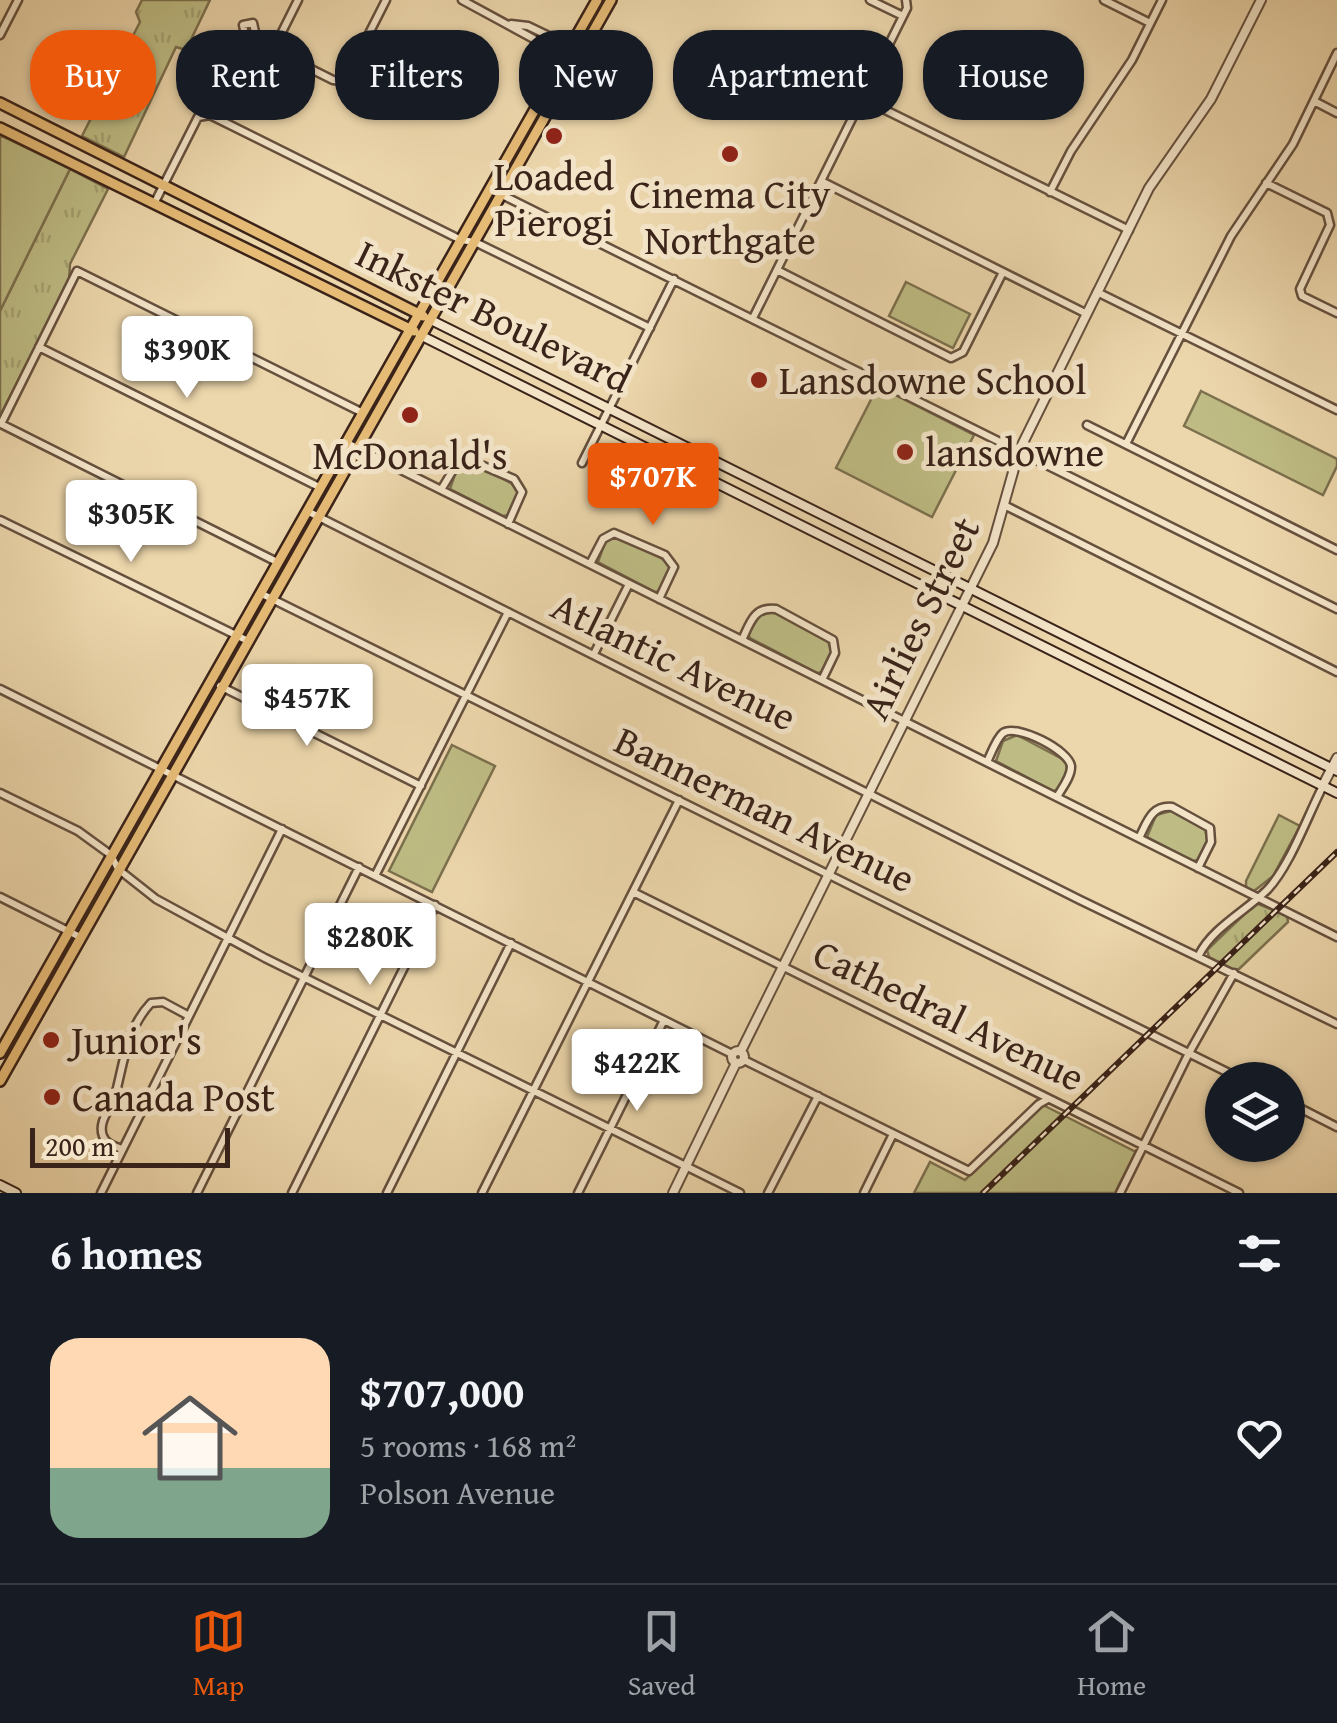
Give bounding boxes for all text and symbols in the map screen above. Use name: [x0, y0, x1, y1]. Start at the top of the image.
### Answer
chip: Buy: [30, 30, 156, 120]
chip: Rent: [176, 30, 315, 120]
chip: Filters: [335, 30, 499, 120]
chip: New: [519, 30, 653, 120]
chip: Apartment: [673, 30, 903, 120]
chip: House: [923, 30, 1084, 120]
marker: Loaded Pierogi: [543, 125, 565, 147]
marker: Cinema City Northgate: [719, 143, 741, 165]
place label: Loaded Pierogi: [494, 146, 615, 251]
place label: Cinema City Northgate: [629, 164, 831, 269]
street label: Inkster Boulevard: [347, 223, 642, 408]
pin: $390K: [117, 316, 257, 401]
text: $390K: [144, 325, 230, 372]
place label: Lansdowne School: [779, 350, 1087, 409]
marker: Lansdowne School: [748, 369, 770, 391]
marker: McDonald's: [399, 404, 421, 426]
place label: lansdowne: [925, 422, 1104, 481]
place label: McDonald's: [312, 425, 508, 484]
marker: lansdowne: [894, 441, 916, 463]
pin: $707K: [583, 443, 723, 528]
text: $707K: [610, 452, 696, 499]
pin: $305K: [61, 480, 201, 565]
text: $305K: [88, 489, 174, 536]
street label: Airlies Street: [845, 506, 994, 729]
street label: Atlantic Avenue: [542, 576, 807, 745]
pin: $457K: [237, 664, 377, 749]
text: $457K: [264, 673, 350, 720]
street label: Bannerman Avenue: [605, 710, 925, 907]
pin: $280K: [300, 903, 440, 988]
text: $280K: [327, 912, 413, 959]
street label: Cathedral Avenue: [804, 923, 1095, 1106]
place label: Junior's: [66, 1010, 202, 1069]
marker: Junior's: [40, 1029, 62, 1051]
pin: $422K: [567, 1029, 707, 1114]
text: $422K: [594, 1038, 680, 1085]
map controls: [1205, 1062, 1305, 1162]
button: layers: [1205, 1062, 1305, 1162]
place label: Canada Post: [72, 1067, 275, 1126]
marker: Canada Post: [41, 1086, 63, 1108]
scale bar: [30, 1123, 230, 1168]
text: 200 m: [45, 1125, 114, 1166]
text: 6 homes: [50, 1223, 203, 1284]
icon: filters: [1232, 1226, 1287, 1281]
text: $707,000: [360, 1361, 524, 1422]
icon: home: [130, 1378, 250, 1498]
icon: heart: [1232, 1411, 1287, 1466]
text: 5 rooms · 168 m²: [360, 1422, 576, 1469]
text: Polson Avenue: [360, 1469, 555, 1516]
tab: Map: [191, 1604, 246, 1705]
tab: Saved: [628, 1604, 695, 1705]
tab: Home: [1077, 1604, 1146, 1705]

